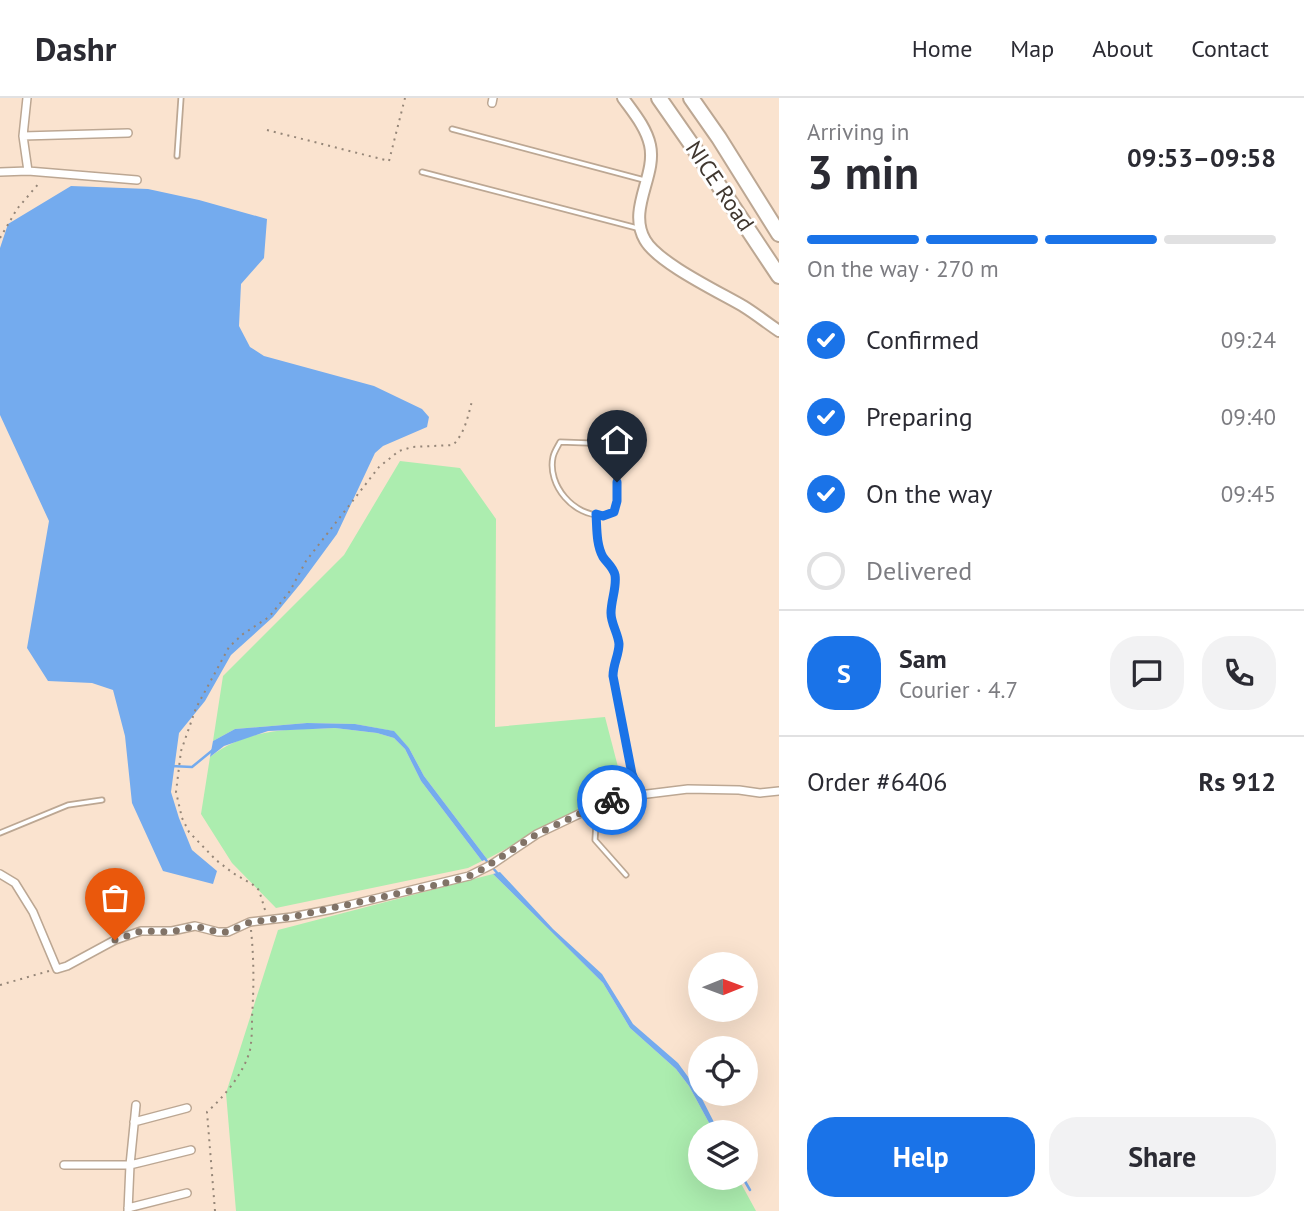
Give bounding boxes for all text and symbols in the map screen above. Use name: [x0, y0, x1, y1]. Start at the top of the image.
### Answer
text: Dashr: [35, 27, 116, 70]
text: Home: [912, 33, 972, 64]
text: Map: [1010, 33, 1054, 64]
text: About: [1092, 33, 1153, 64]
text: Contact: [1191, 33, 1269, 64]
text: Arriving in: [807, 117, 909, 146]
street label: NICE Road: [680, 135, 761, 236]
text: 09:53–09:58: [1127, 141, 1276, 174]
text: 3 min: [807, 142, 919, 202]
text: On the way · 270 m: [807, 254, 999, 283]
icon: check: [807, 321, 845, 359]
text: Confirmed: [866, 323, 979, 356]
text: 09:24: [1221, 325, 1276, 354]
icon: check: [807, 398, 845, 436]
text: Preparing: [866, 400, 973, 433]
text: 09:40: [1221, 402, 1276, 431]
pin: [587, 410, 647, 482]
icon: home: [598, 421, 636, 459]
icon: check: [807, 475, 845, 513]
text: On the way: [866, 477, 992, 510]
text: 09:45: [1221, 479, 1276, 508]
text: Delivered: [866, 554, 972, 587]
button: chat: [1110, 636, 1184, 710]
button: phone: [1202, 636, 1276, 710]
text: Sam: [899, 642, 947, 675]
text: S: [837, 657, 851, 690]
text: Courier · 4.7: [899, 675, 1018, 704]
courier: [577, 765, 647, 835]
text: Order #6406: [807, 765, 947, 798]
text: Rs 912: [1199, 765, 1276, 798]
icon: bike: [593, 781, 631, 819]
pin: [85, 868, 145, 940]
icon: bag: [96, 879, 134, 917]
north arrow: [688, 952, 758, 1022]
map controls: [688, 952, 758, 1190]
button: locate: [688, 1036, 758, 1106]
button: Help: [807, 1117, 1035, 1197]
button: Share: [1049, 1117, 1276, 1197]
button: layers: [688, 1120, 758, 1190]

